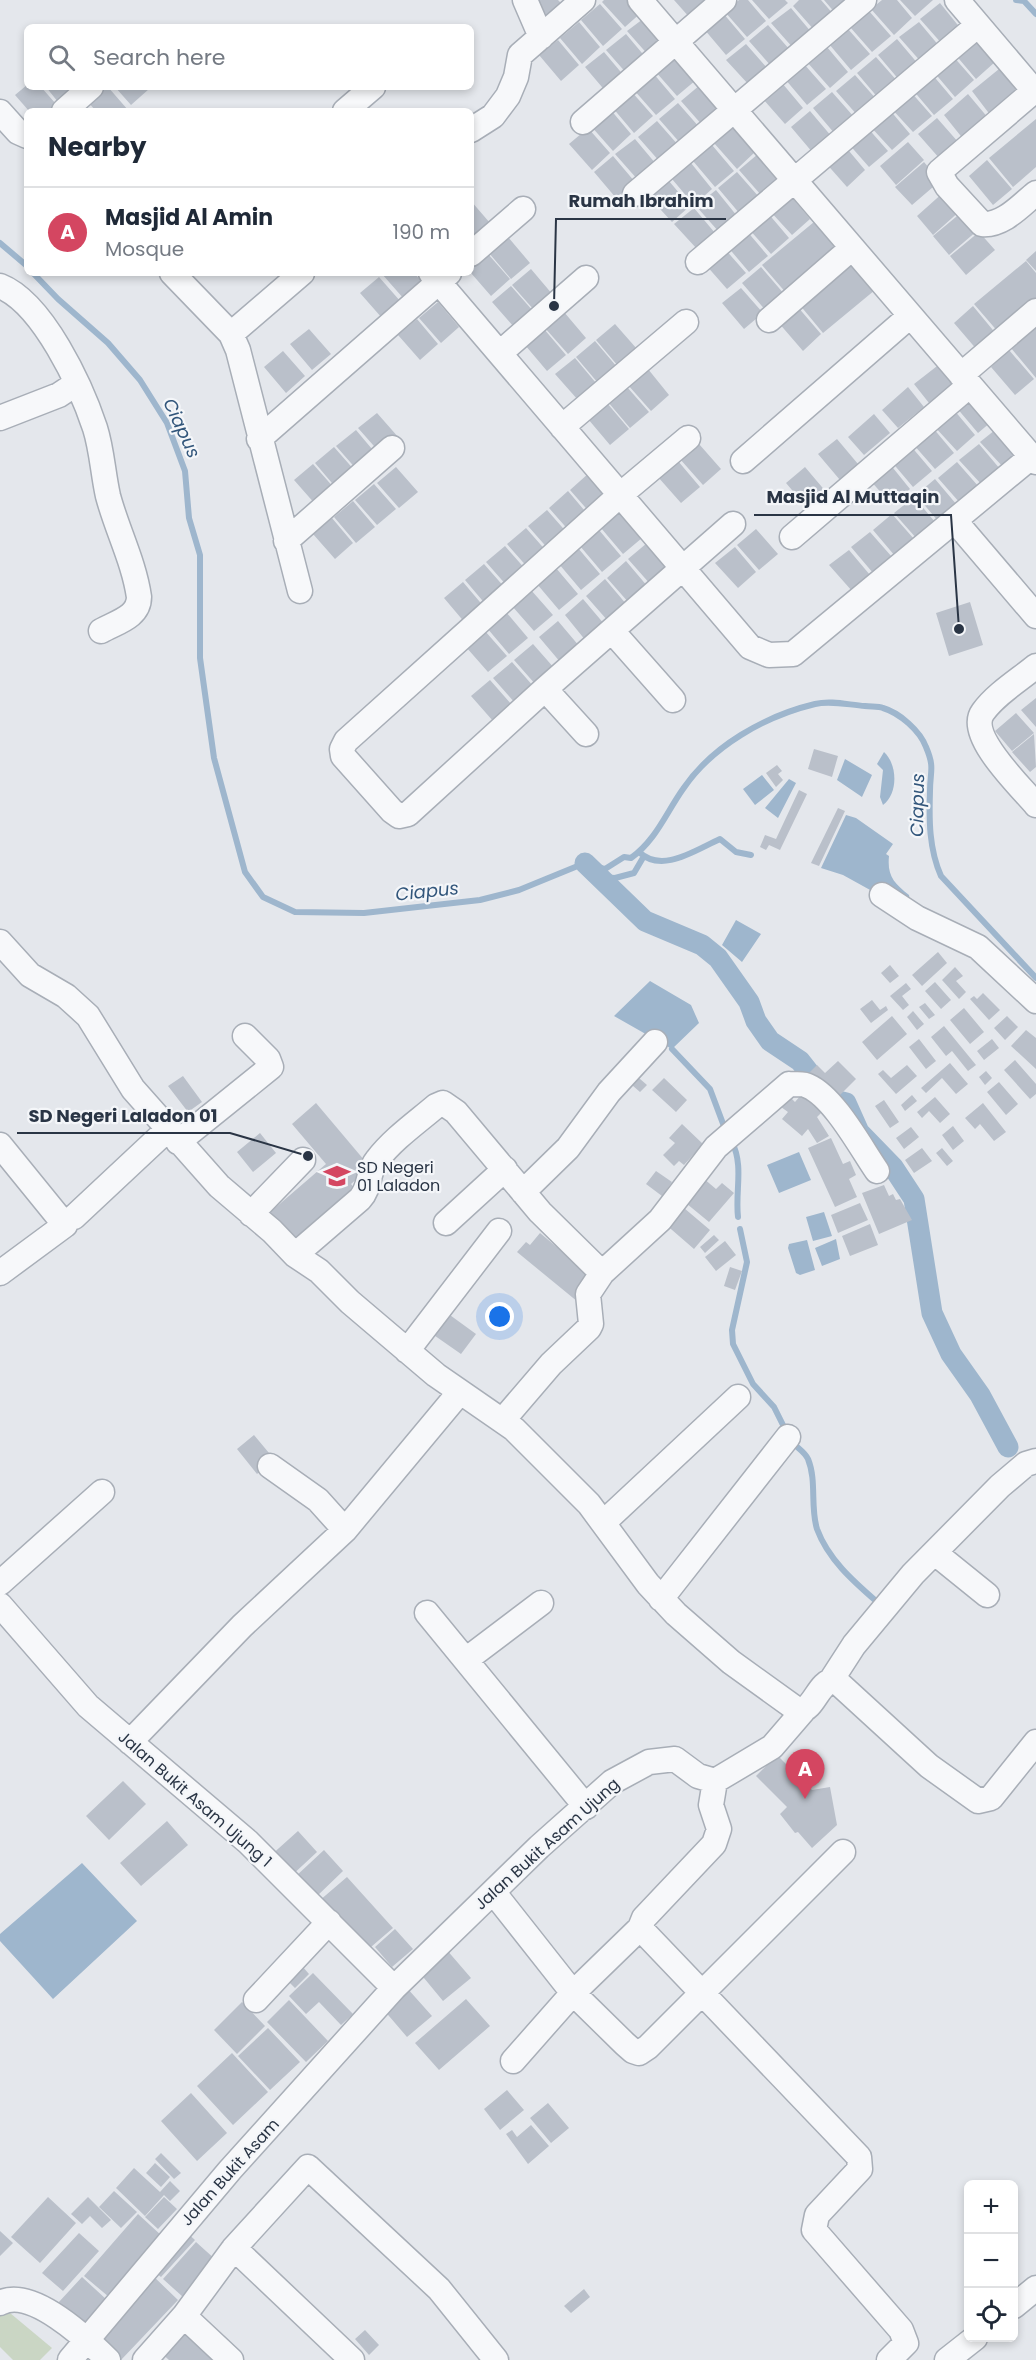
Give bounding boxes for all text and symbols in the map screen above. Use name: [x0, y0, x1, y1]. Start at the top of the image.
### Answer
search box: [24, 24, 474, 90]
icon: search: [45, 41, 78, 74]
text: Search here: [93, 42, 226, 73]
text: Nearby: [48, 129, 146, 165]
callout: Rumah Ibrahim: [556, 183, 726, 219]
text: Rumah Ibrahim: [568, 188, 714, 213]
text: Masjid Al Amin: [105, 202, 273, 233]
text: A: [60, 218, 75, 246]
text: 190 m: [393, 218, 450, 246]
text: Mosque: [105, 235, 184, 263]
water label: Ciapus: [157, 394, 207, 462]
callout: Masjid Al Muttaqin: [754, 479, 951, 515]
text: Masjid Al Muttaqin: [767, 484, 939, 509]
water label: Ciapus: [904, 773, 930, 837]
water label: Ciapus: [394, 875, 460, 907]
callout: SD Negeri Laladon 01: [17, 1097, 230, 1133]
text: SD Negeri Laladon 01: [28, 1103, 218, 1128]
place label: SD Negeri 01 Laladon: [357, 1156, 440, 1197]
school or university icon: SD Negeri 01 Laladon: [322, 1161, 352, 1191]
your location: [485, 1302, 514, 1331]
street label: Jalan Bukit Asam Ujung 1: [113, 1726, 277, 1872]
pin: A: [786, 1750, 824, 1799]
street label: Jalan Bukit Asam Ujung: [470, 1773, 624, 1915]
street label: Jalan Bukit Asam: [176, 2113, 284, 2231]
map controls: [964, 2180, 1018, 2342]
button: +: [964, 2180, 1018, 2234]
button: −: [964, 2234, 1018, 2288]
button: locate: [964, 2288, 1018, 2342]

